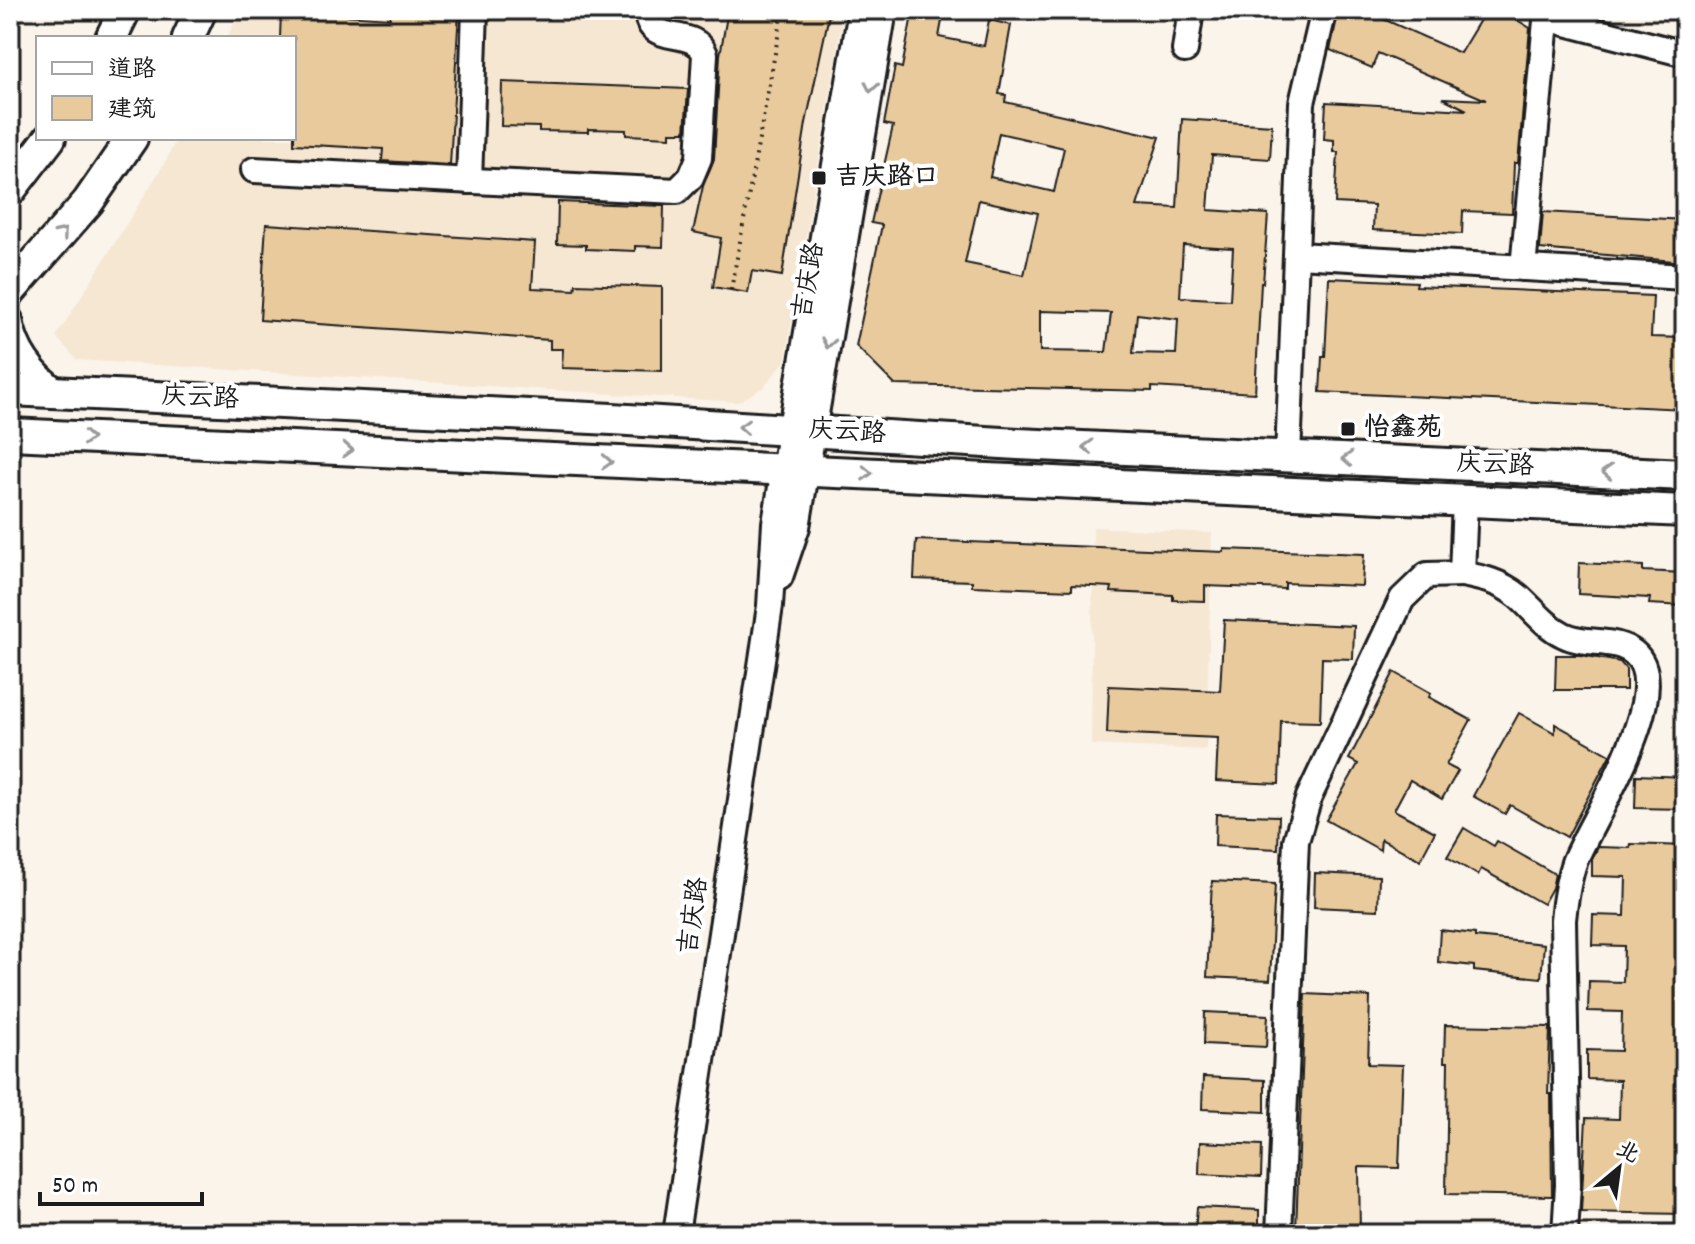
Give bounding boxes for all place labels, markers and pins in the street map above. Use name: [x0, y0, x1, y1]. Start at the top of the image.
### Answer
place label: 吉庆路口: [835, 160, 939, 197]
marker: 吉庆路口: [810, 169, 828, 187]
place label: 怡鑫苑: [1364, 411, 1442, 448]
marker: 怡鑫苑: [1339, 420, 1357, 438]

